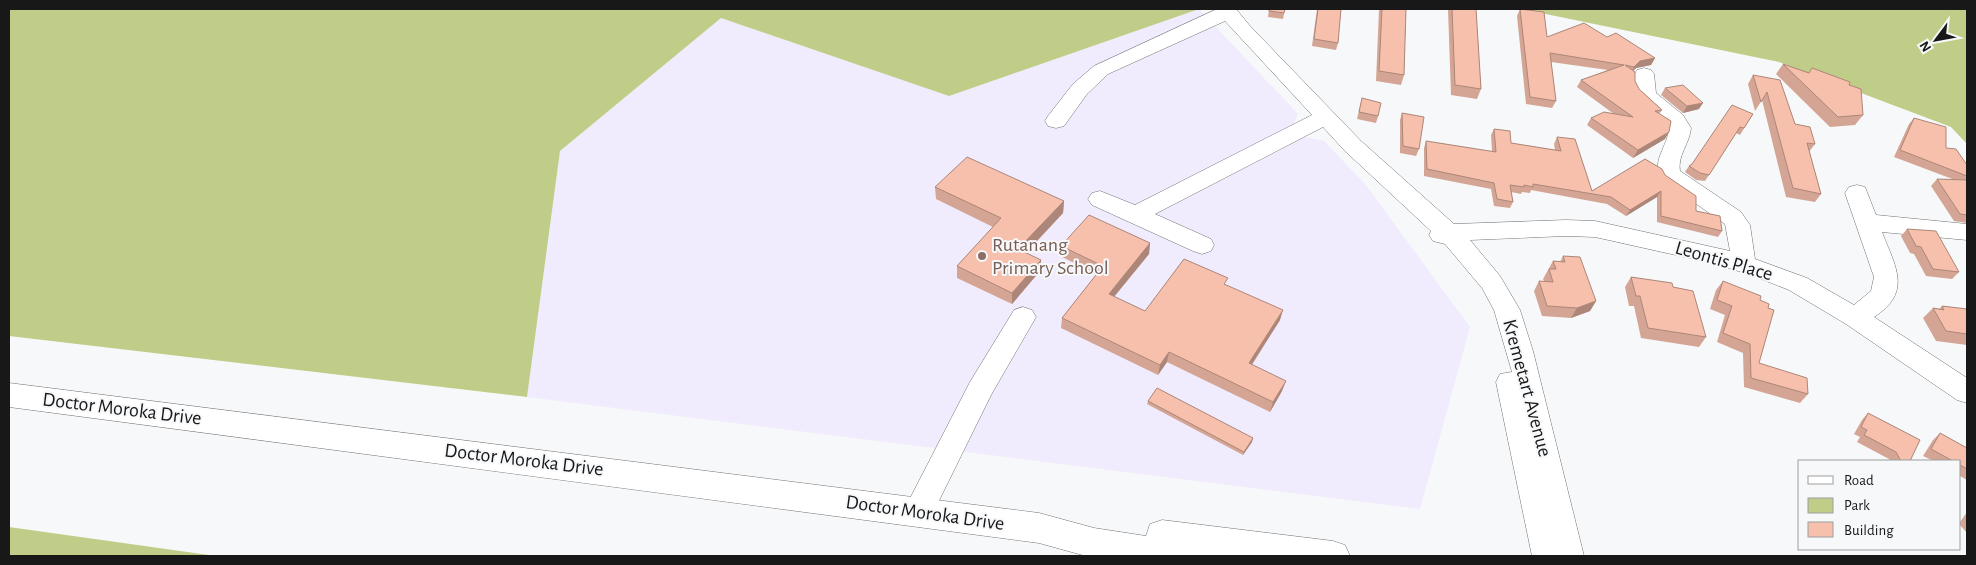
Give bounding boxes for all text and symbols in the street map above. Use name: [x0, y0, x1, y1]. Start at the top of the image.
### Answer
north arrow: [1911, 15, 1961, 65]
text: N: [1917, 39, 1934, 54]
place label: Rutanang Primary School: [992, 235, 1109, 278]
street label: Leontis Place: [1673, 238, 1775, 284]
marker: Rutanang Primary School: [976, 250, 988, 262]
street label: Kremetart Avenue: [1499, 317, 1555, 459]
street label: Doctor Moroka Drive: [41, 389, 203, 429]
street label: Doctor Moroka Drive: [443, 440, 605, 480]
legend: [1798, 460, 1961, 550]
text: Road: [1844, 473, 1874, 488]
street label: Doctor Moroka Drive: [844, 492, 1006, 534]
text: Park: [1844, 498, 1870, 513]
text: Building: [1844, 523, 1894, 538]

